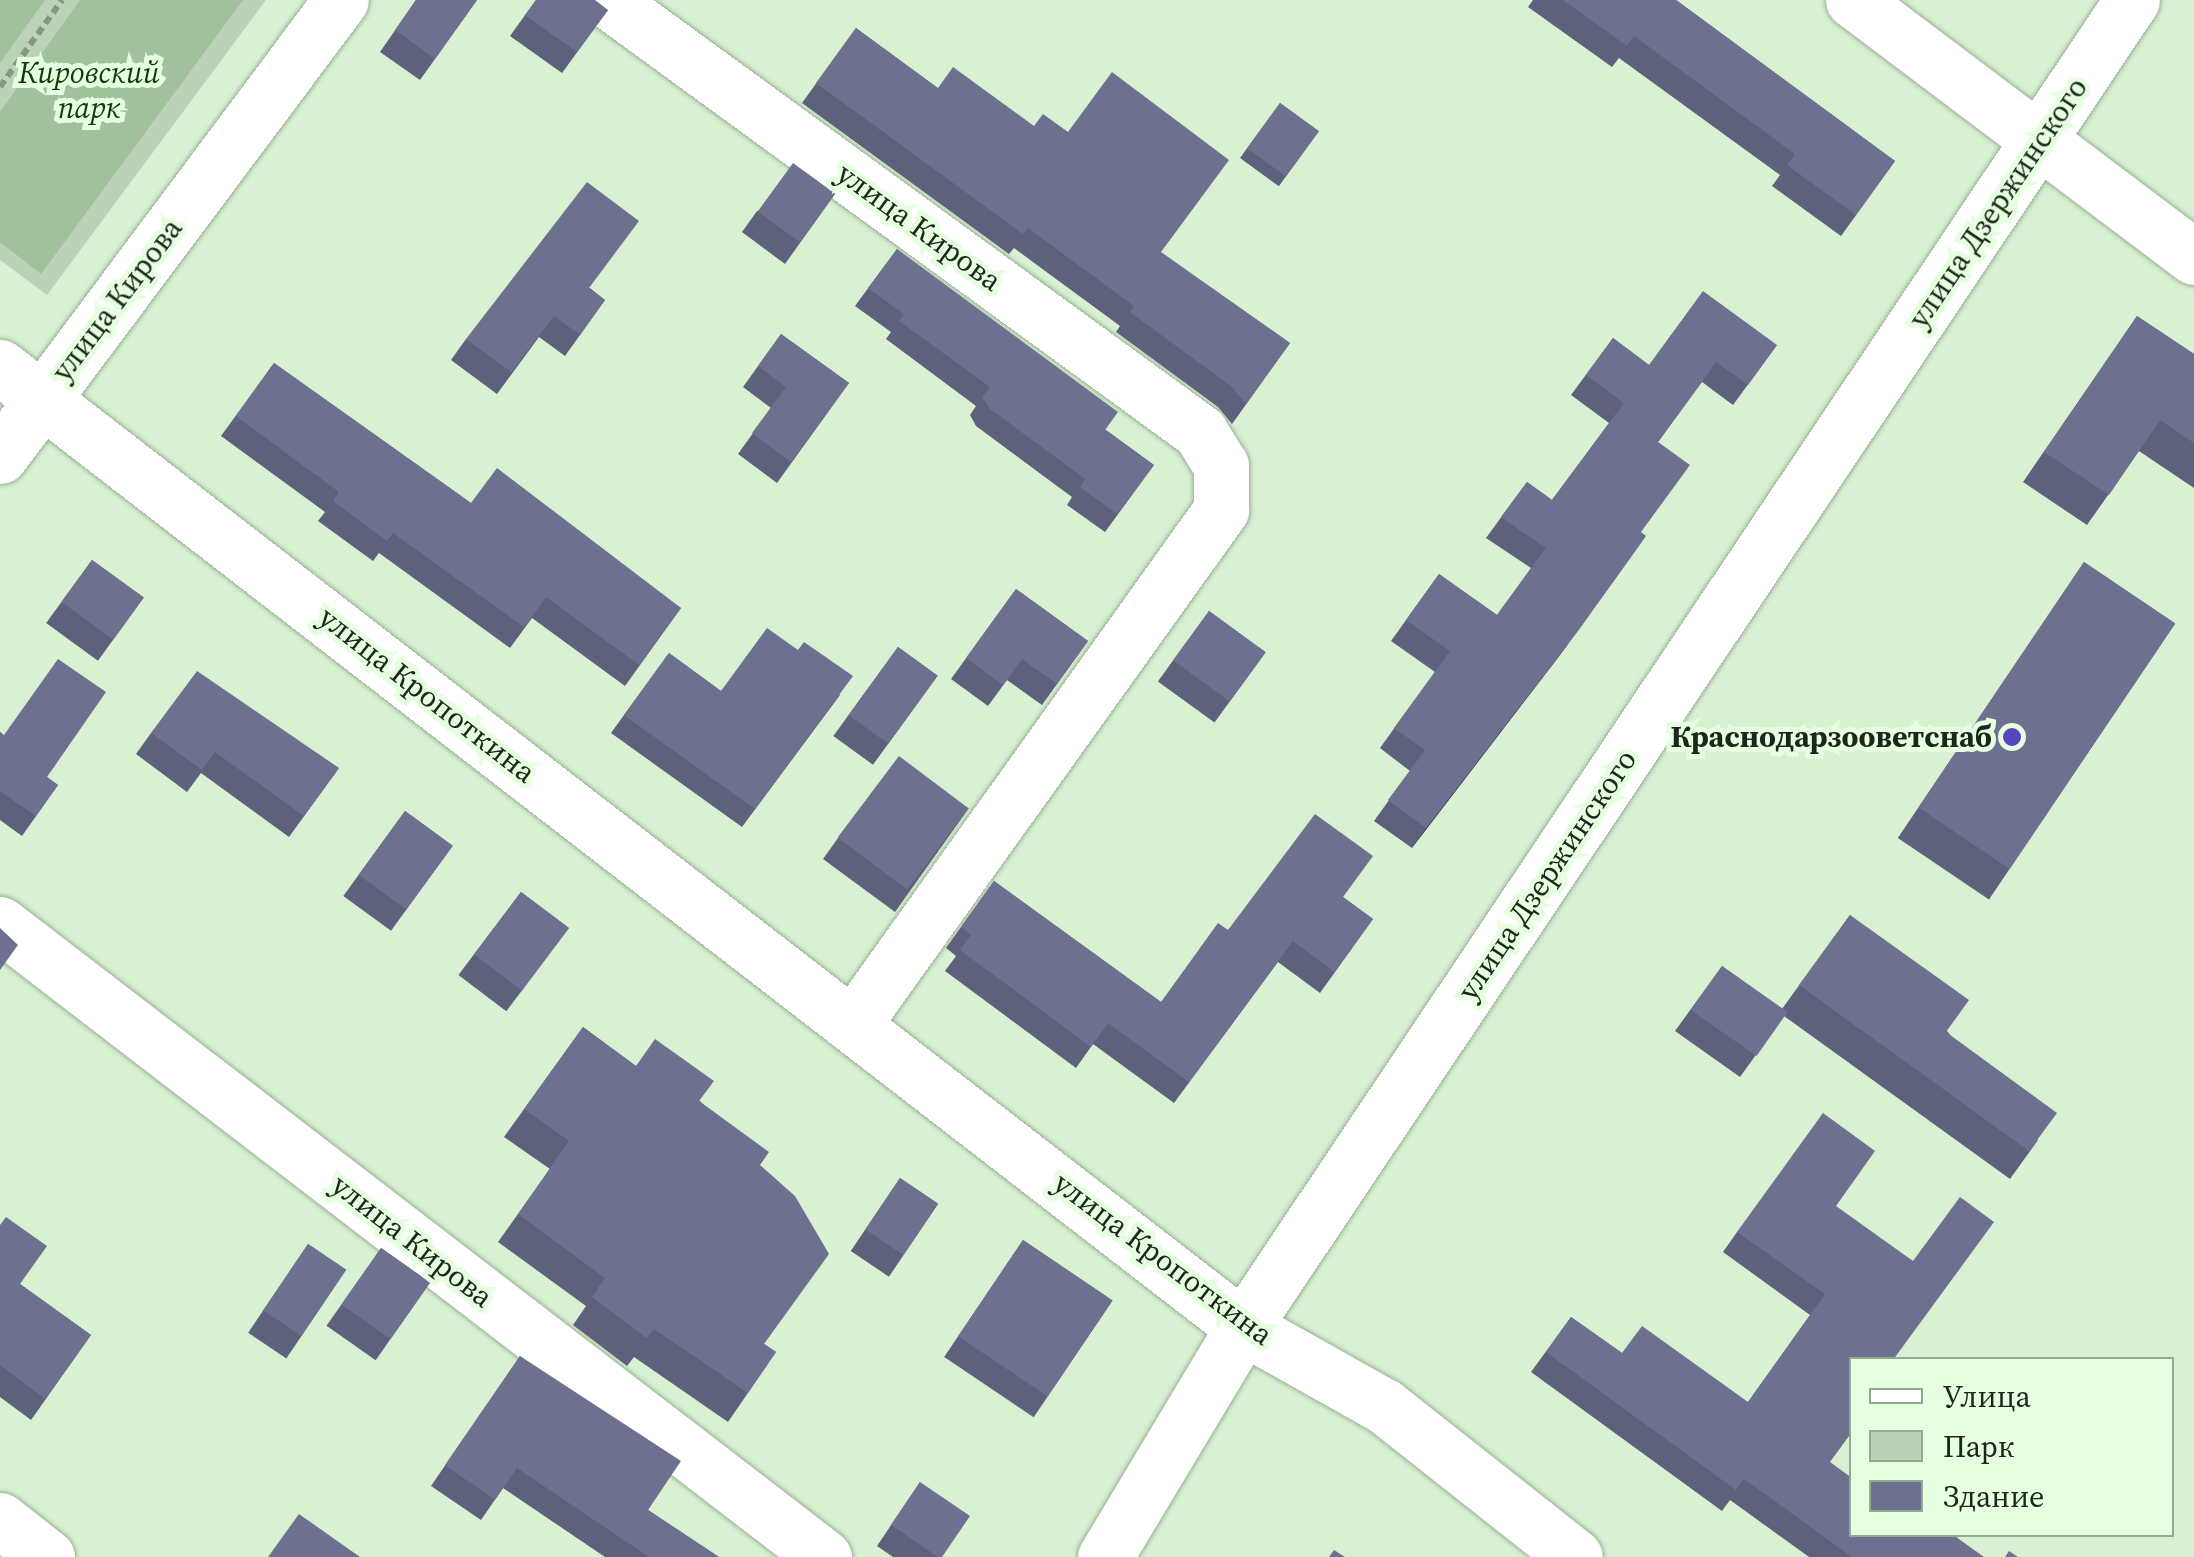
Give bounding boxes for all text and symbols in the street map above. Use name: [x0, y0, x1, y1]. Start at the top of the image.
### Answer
park label: Кировский парк: [18, 55, 160, 126]
street label: улица Дзержинского: [1901, 71, 2095, 335]
street label: улица Кирова: [830, 155, 1008, 299]
street label: улица Кирова: [44, 211, 190, 389]
street label: улица Кропоткина: [311, 599, 543, 791]
place label: Краснодарзооветснаб: [1670, 719, 1992, 755]
marker: Краснодарзооветснаб: [2001, 726, 2023, 748]
street label: улица Дзержинского: [1450, 743, 1644, 1007]
street label: улица Кропоткина: [1046, 1165, 1280, 1353]
street label: улица Кирова: [324, 1167, 500, 1315]
legend: [1849, 1357, 2174, 1537]
text: Улица: [1943, 1376, 2031, 1417]
text: Парк: [1943, 1426, 2014, 1467]
text: Здание: [1943, 1476, 2044, 1517]

